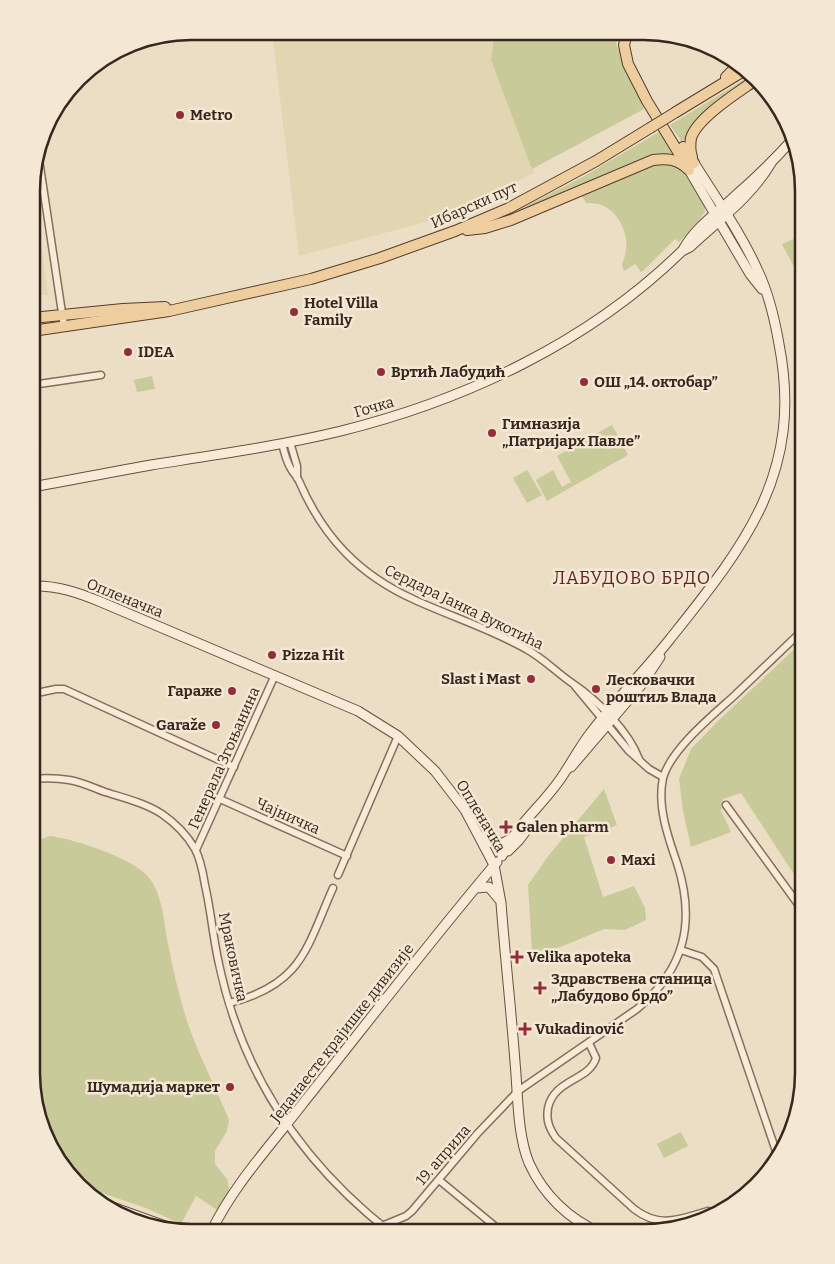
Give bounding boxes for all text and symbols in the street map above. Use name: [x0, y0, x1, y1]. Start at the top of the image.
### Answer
place label: Metro: [190, 106, 233, 124]
marker: Metro: [174, 109, 186, 121]
street label: Ибарски пут: [428, 178, 520, 232]
place label: Hotel Villa Family: [304, 294, 379, 329]
marker: Hotel Villa Family: [288, 306, 300, 318]
place label: IDEA: [138, 343, 174, 361]
marker: IDEA: [122, 346, 134, 358]
place label: Вртић Лабудић: [391, 363, 506, 381]
marker: Вртић Лабудић: [375, 366, 387, 378]
place label: ОШ „14. октобар”: [594, 373, 718, 391]
marker: ОШ „14. октобар”: [578, 376, 590, 388]
street label: Гочка: [352, 393, 396, 421]
place label: Гимназија „Патријарх Павле”: [502, 415, 640, 450]
marker: Гимназија „Патријарх Павле”: [486, 427, 498, 439]
street label: Сердара Јанка Вукотића: [382, 561, 546, 653]
district label: ЛАБУДОВО БРДО: [553, 567, 711, 589]
street label: Опленачка: [84, 574, 166, 622]
place label: Pizza Hit: [282, 646, 345, 664]
marker: Pizza Hit: [266, 649, 278, 661]
place label: Slast i Mast: [441, 670, 521, 688]
place label: Лесковачки роштиљ Влада: [606, 671, 717, 706]
marker: Slast i Mast: [525, 673, 537, 685]
place label: Гараже: [167, 682, 222, 700]
marker: Лесковачки роштиљ Влада: [590, 683, 602, 695]
street label: Генерала Згоњанина: [185, 684, 263, 832]
marker: Гараже: [226, 685, 238, 697]
place label: Garaže: [156, 716, 206, 734]
marker: Garaže: [210, 719, 222, 731]
street label: Опленачка: [452, 777, 510, 855]
street label: Чајничка: [253, 794, 323, 838]
place label: Galen pharm: [516, 818, 609, 836]
marker: Galen pharm: [500, 821, 512, 833]
place label: Maxi: [621, 851, 656, 869]
marker: Maxi: [605, 854, 617, 866]
street label: Мраковичка: [215, 911, 251, 1003]
street label: Једанаесте крајишке дивизије: [266, 940, 417, 1127]
place label: Velika apoteka: [527, 948, 632, 966]
marker: Velika apoteka: [511, 951, 523, 963]
place label: Здравствена станица „Лабудово брдо”: [551, 970, 712, 1005]
marker: Здравствена станица „Лабудово брдо”: [533, 981, 547, 995]
place label: Vukadinović: [535, 1020, 624, 1038]
marker: Vukadinović: [519, 1023, 531, 1035]
place label: Шумадија маркет: [87, 1078, 221, 1096]
marker: Шумадија маркет: [224, 1081, 236, 1093]
street label: 19. априла: [412, 1121, 474, 1189]

